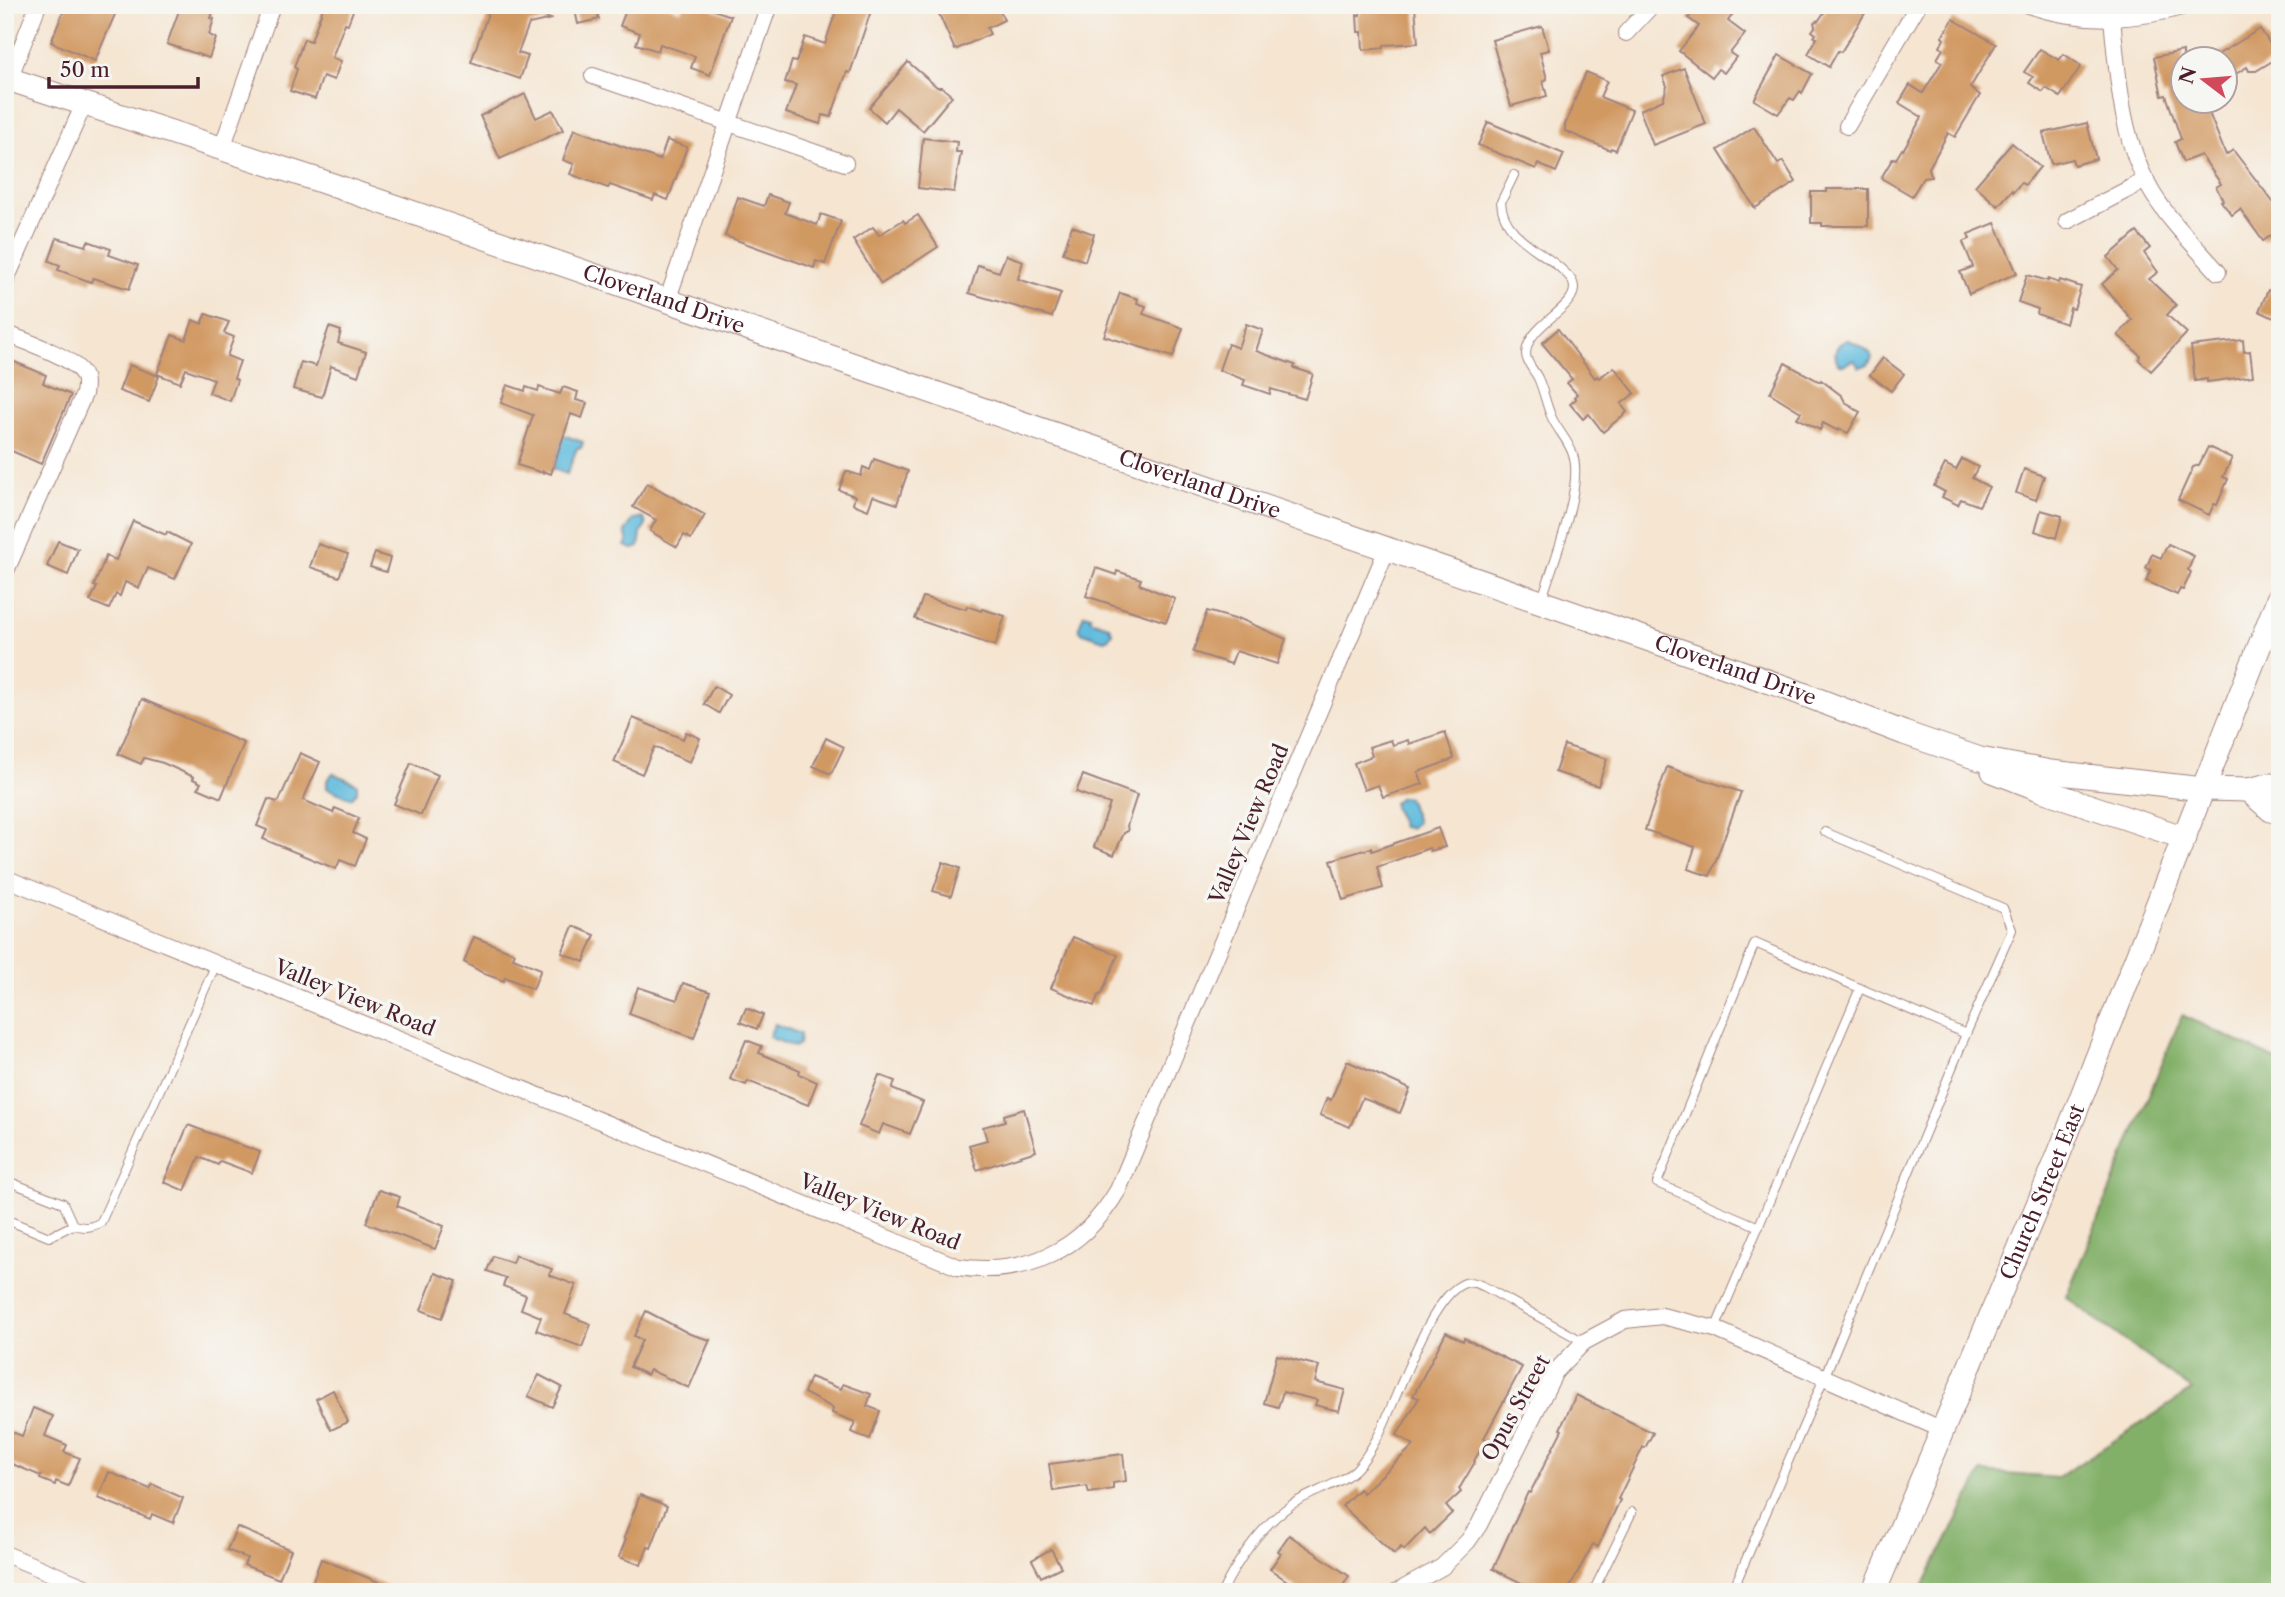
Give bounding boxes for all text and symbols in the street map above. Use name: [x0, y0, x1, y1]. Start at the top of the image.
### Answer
scale bar: [49, 46, 198, 90]
north arrow: [2170, 46, 2240, 116]
text: 50 m: [60, 57, 110, 82]
text: N: [2175, 64, 2201, 87]
street label: Cloverland Drive: [580, 259, 748, 338]
street label: Cloverland Drive: [1116, 444, 1284, 523]
street label: Cloverland Drive: [1651, 630, 1820, 710]
street label: Valley View Road: [1203, 740, 1294, 908]
street label: Valley View Road: [270, 954, 439, 1041]
street label: Church Street East: [1994, 1100, 2090, 1283]
street label: Valley View Road: [795, 1168, 964, 1255]
street label: Opus Street: [1476, 1350, 1555, 1465]

